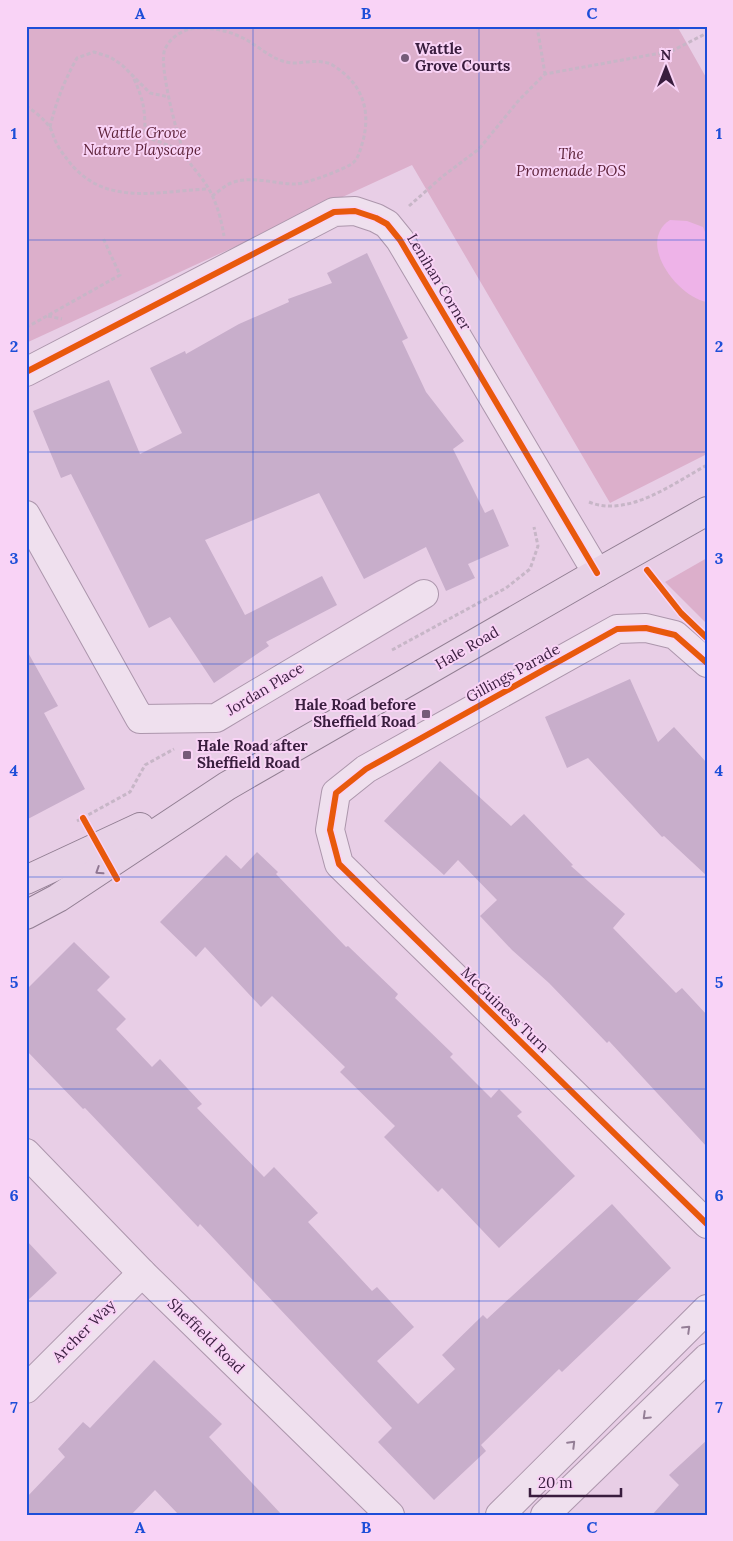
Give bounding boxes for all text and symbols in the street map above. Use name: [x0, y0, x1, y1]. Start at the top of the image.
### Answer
text: A: [135, 3, 146, 23]
text: B: [361, 3, 372, 23]
text: C: [586, 3, 598, 23]
place label: Wattle Grove Courts: [415, 39, 510, 75]
north arrow: [640, 42, 690, 92]
text: N: [661, 46, 672, 64]
marker: Wattle Grove Courts: [399, 52, 411, 64]
text: 1: [11, 123, 17, 143]
park label: Wattle Grove Nature Playscape: [83, 123, 201, 159]
text: 1: [716, 123, 722, 143]
park label: The Promenade POS: [516, 144, 626, 180]
street label: Lenihan Corner: [403, 230, 476, 334]
text: 2: [10, 336, 18, 356]
text: 2: [715, 336, 723, 356]
text: 3: [10, 548, 19, 568]
text: 3: [715, 548, 724, 568]
street label: Hale Road: [432, 622, 502, 673]
street label: Gillings Parade: [463, 639, 563, 706]
street label: Jordan Place: [222, 658, 307, 720]
place label: Hale Road before Sheffield Road: [294, 695, 416, 731]
marker: Hale Road before Sheffield Road: [420, 708, 432, 720]
place label: Hale Road after Sheffield Road: [197, 736, 308, 772]
marker: Hale Road after Sheffield Road: [181, 749, 193, 761]
text: 4: [10, 760, 19, 780]
text: 4: [715, 760, 724, 780]
one-way arrow: [95, 864, 104, 874]
street label: McGuiness Turn: [457, 963, 553, 1056]
text: 5: [10, 972, 19, 992]
text: 5: [715, 972, 724, 992]
text: 6: [9, 1185, 19, 1205]
text: 6: [714, 1185, 724, 1205]
street label: Sheffield Road: [164, 1294, 249, 1377]
street label: Archer Way: [48, 1295, 119, 1367]
one-way arrow: [681, 1326, 690, 1335]
text: 7: [10, 1397, 18, 1417]
text: 7: [715, 1397, 723, 1417]
one-way arrow: [643, 1410, 652, 1419]
one-way arrow: [566, 1440, 575, 1449]
scale bar: [530, 1466, 622, 1498]
text: 20 m: [538, 1473, 573, 1492]
text: A: [135, 1517, 146, 1537]
text: B: [361, 1517, 372, 1537]
text: C: [586, 1517, 598, 1537]

